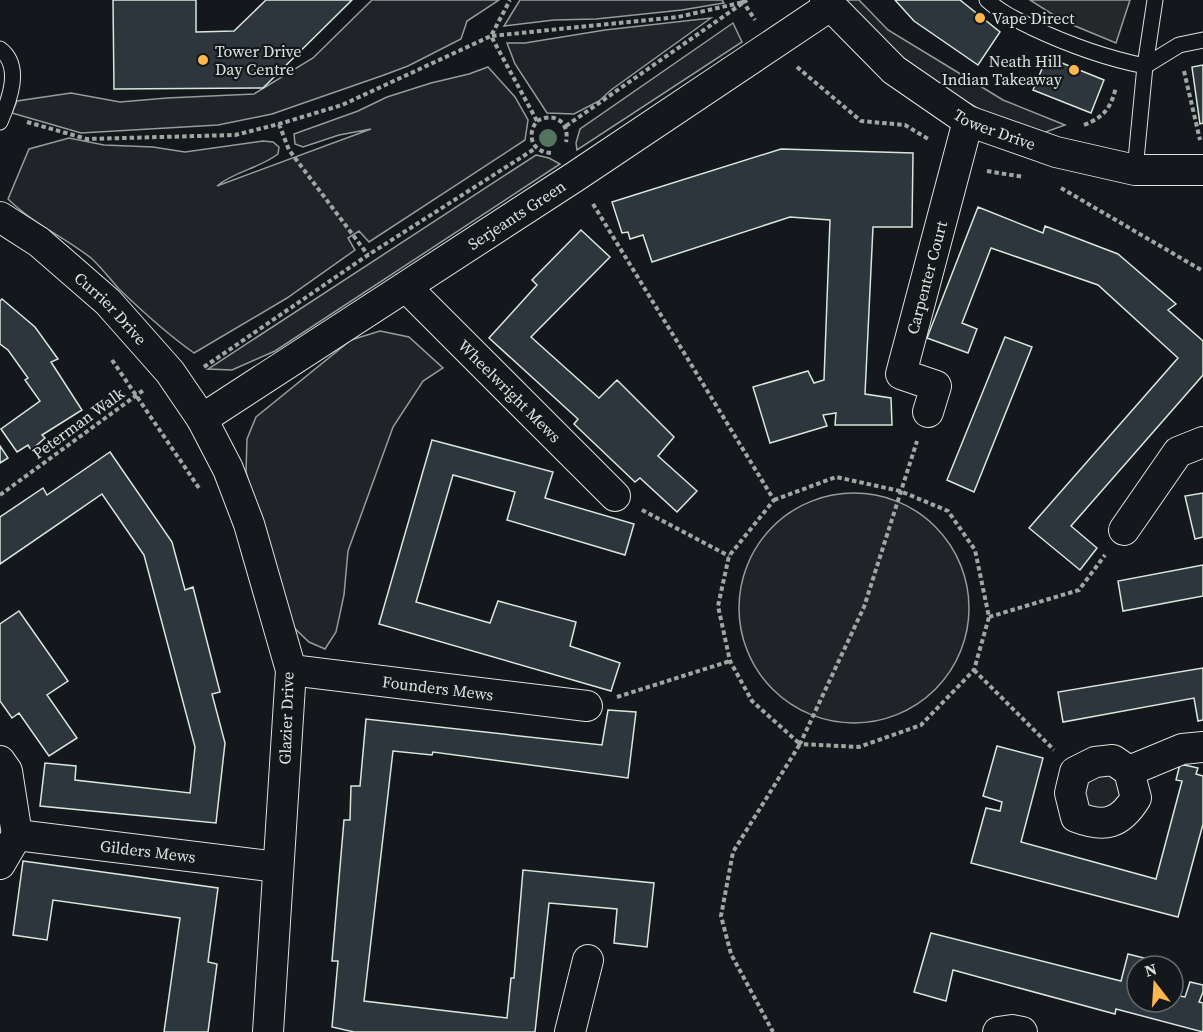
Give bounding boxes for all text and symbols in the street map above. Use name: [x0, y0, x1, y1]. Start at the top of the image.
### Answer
place label: Vape Direct: [992, 7, 1075, 29]
marker: Vape Direct: [973, 11, 987, 25]
place label: Tower Drive Day Centre: [215, 40, 301, 80]
place label: Neath Hill Indian Takeaway: [942, 50, 1063, 90]
marker: Tower Drive Day Centre: [196, 53, 210, 67]
marker: Neath Hill Indian Takeaway: [1067, 63, 1081, 77]
street label: Tower Drive: [949, 103, 1039, 155]
street label: Serjeants Green: [463, 175, 570, 255]
street label: Carpenter Court: [901, 218, 952, 337]
street label: Currier Drive: [70, 267, 152, 349]
street label: Wheelwright Mews: [454, 335, 566, 447]
street label: Peterman Walk: [28, 382, 129, 464]
street label: Founders Mews: [381, 670, 495, 706]
street label: Glazier Drive: [273, 671, 299, 765]
street label: Gilders Mews: [99, 834, 197, 868]
north arrow: [1125, 954, 1185, 1014]
text: N: [1142, 957, 1160, 982]

